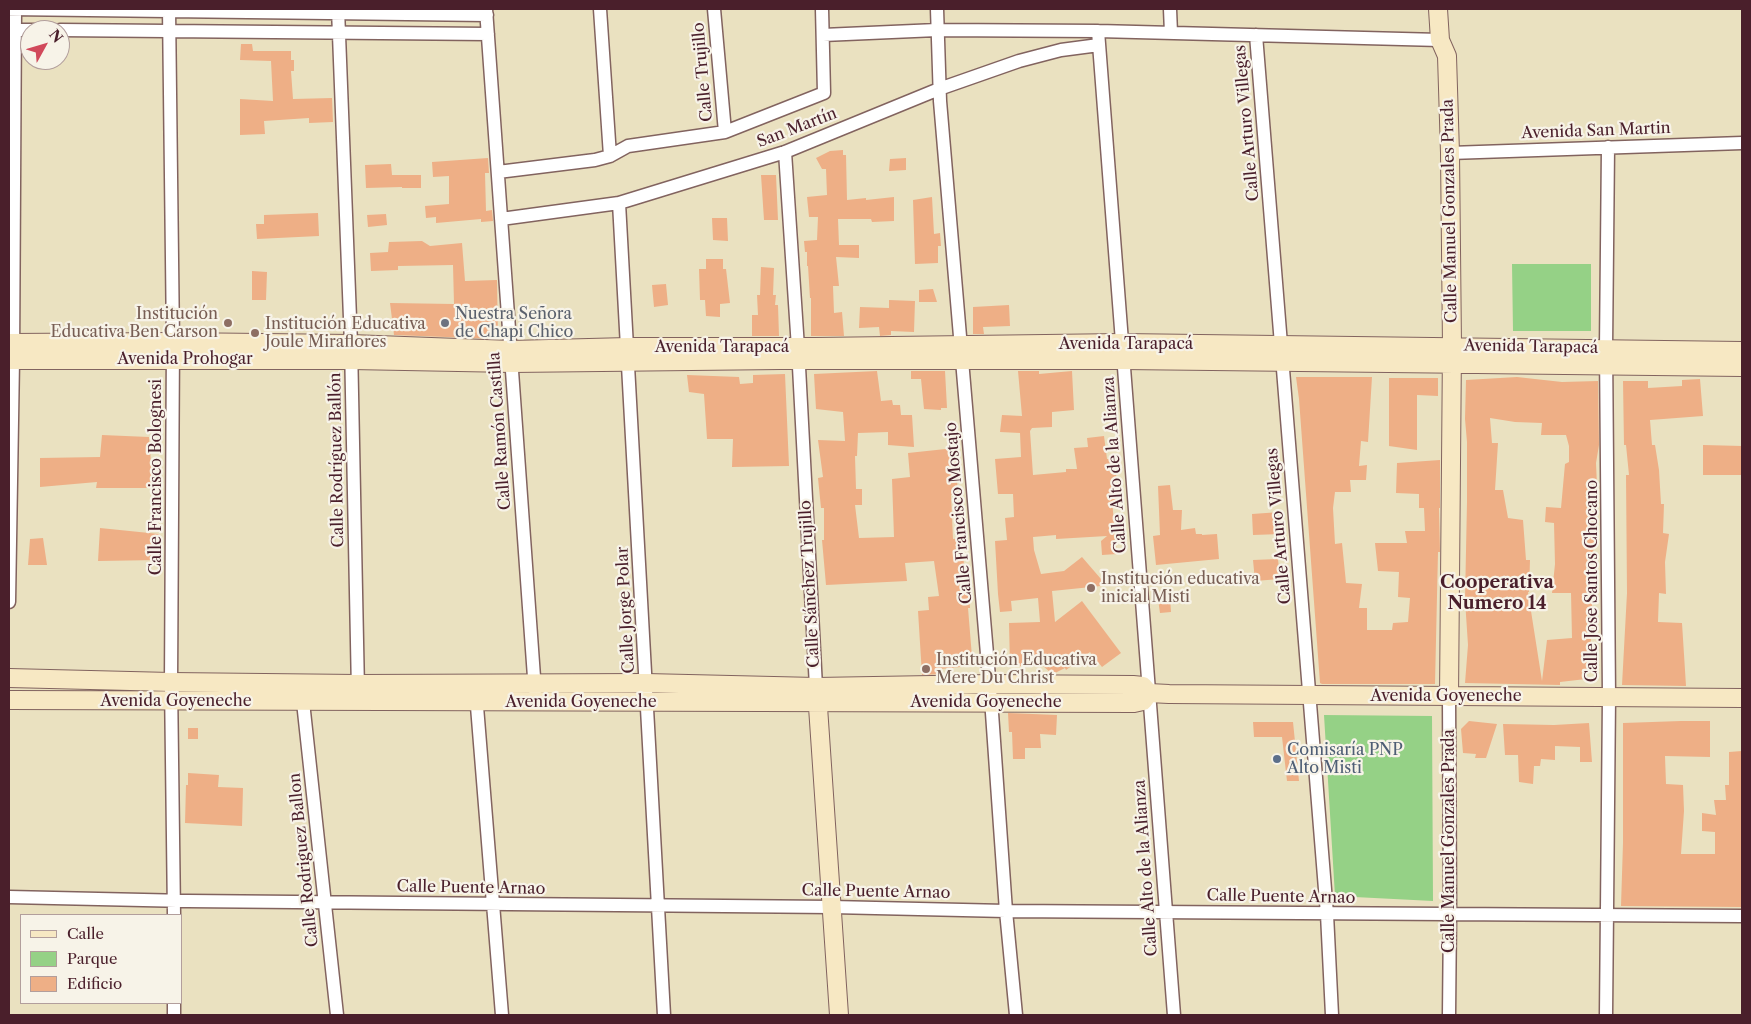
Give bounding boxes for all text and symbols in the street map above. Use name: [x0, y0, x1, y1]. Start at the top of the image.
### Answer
north arrow: [20, 20, 70, 70]
street label: Calle Trujillo: [689, 21, 717, 123]
text: N: [45, 26, 67, 47]
street label: Calle Arturo Villegas: [1231, 44, 1263, 202]
street label: Calle Manuel Gonzales Prada: [1438, 99, 1462, 323]
street label: San Martín: [754, 104, 840, 152]
street label: Avenida San Martin: [1521, 119, 1671, 143]
place label: Institución Educativa Ben Carson: [51, 304, 218, 342]
place label: Nuestra Señora de Chapi Chico: [455, 304, 573, 342]
place label: Institución Educativa Joule Miraflores: [265, 314, 426, 352]
marker: Institución Educativa Ben Carson: [222, 317, 234, 329]
marker: Nuestra Señora de Chapi Chico: [439, 317, 451, 329]
marker: Institución Educativa Joule Miraflores: [249, 327, 261, 339]
street label: Avenida Tarapacá: [1059, 334, 1193, 354]
street label: Avenida Tarapacá: [1464, 336, 1598, 358]
street label: Avenida Tarapacá: [655, 337, 789, 357]
street label: Avenida Prohogar: [117, 349, 253, 369]
street label: Calle Ramón Castilla: [485, 351, 515, 511]
street label: Calle Rodríguez Ballón: [326, 372, 348, 548]
street label: Calle Alto de la Alianza: [1099, 376, 1131, 554]
street label: Calle Francisco Bolognesi: [146, 379, 166, 575]
street label: Calle Francisco Mostajo: [941, 421, 977, 605]
street label: Calle Arturo Villegas: [1263, 447, 1295, 605]
street label: Calle Jose Santos Chocano: [1582, 480, 1602, 682]
street label: Calle Sánchez Trujillo: [796, 500, 824, 668]
street label: Calle Jorge Polar: [613, 546, 639, 674]
place label: Institución educativa inicial Misti: [1101, 569, 1260, 607]
district label: Cooperativa Numero 14: [1440, 572, 1554, 614]
marker: Institución educativa inicial Misti: [1085, 582, 1097, 594]
place label: Institución Educativa Mere Du Christ: [936, 650, 1097, 688]
marker: Institución Educativa Mere Du Christ: [920, 663, 932, 675]
street label: Avenida Goyeneche: [1370, 686, 1522, 706]
street label: Avenida Goyeneche: [100, 691, 252, 711]
street label: Avenida Goyeneche: [505, 692, 657, 712]
street label: Avenida Goyeneche: [910, 692, 1062, 712]
street label: Calle Manuel Gonzales Prada: [1439, 729, 1459, 953]
place label: Comisaría PNP Alto Misti: [1287, 740, 1403, 778]
marker: Comisaría PNP Alto Misti: [1271, 753, 1283, 765]
street label: Calle Rodriguez Ballon: [285, 772, 323, 948]
street label: Calle Alto de la Alianza: [1130, 779, 1162, 957]
street label: Calle Puente Arnao: [397, 877, 545, 899]
street label: Calle Puente Arnao: [802, 881, 950, 903]
street label: Calle Puente Arnao: [1207, 886, 1355, 908]
legend: [20, 914, 182, 1004]
text: Calle: [67, 924, 104, 943]
text: Parque: [67, 949, 117, 968]
text: Edificio: [67, 974, 122, 993]

